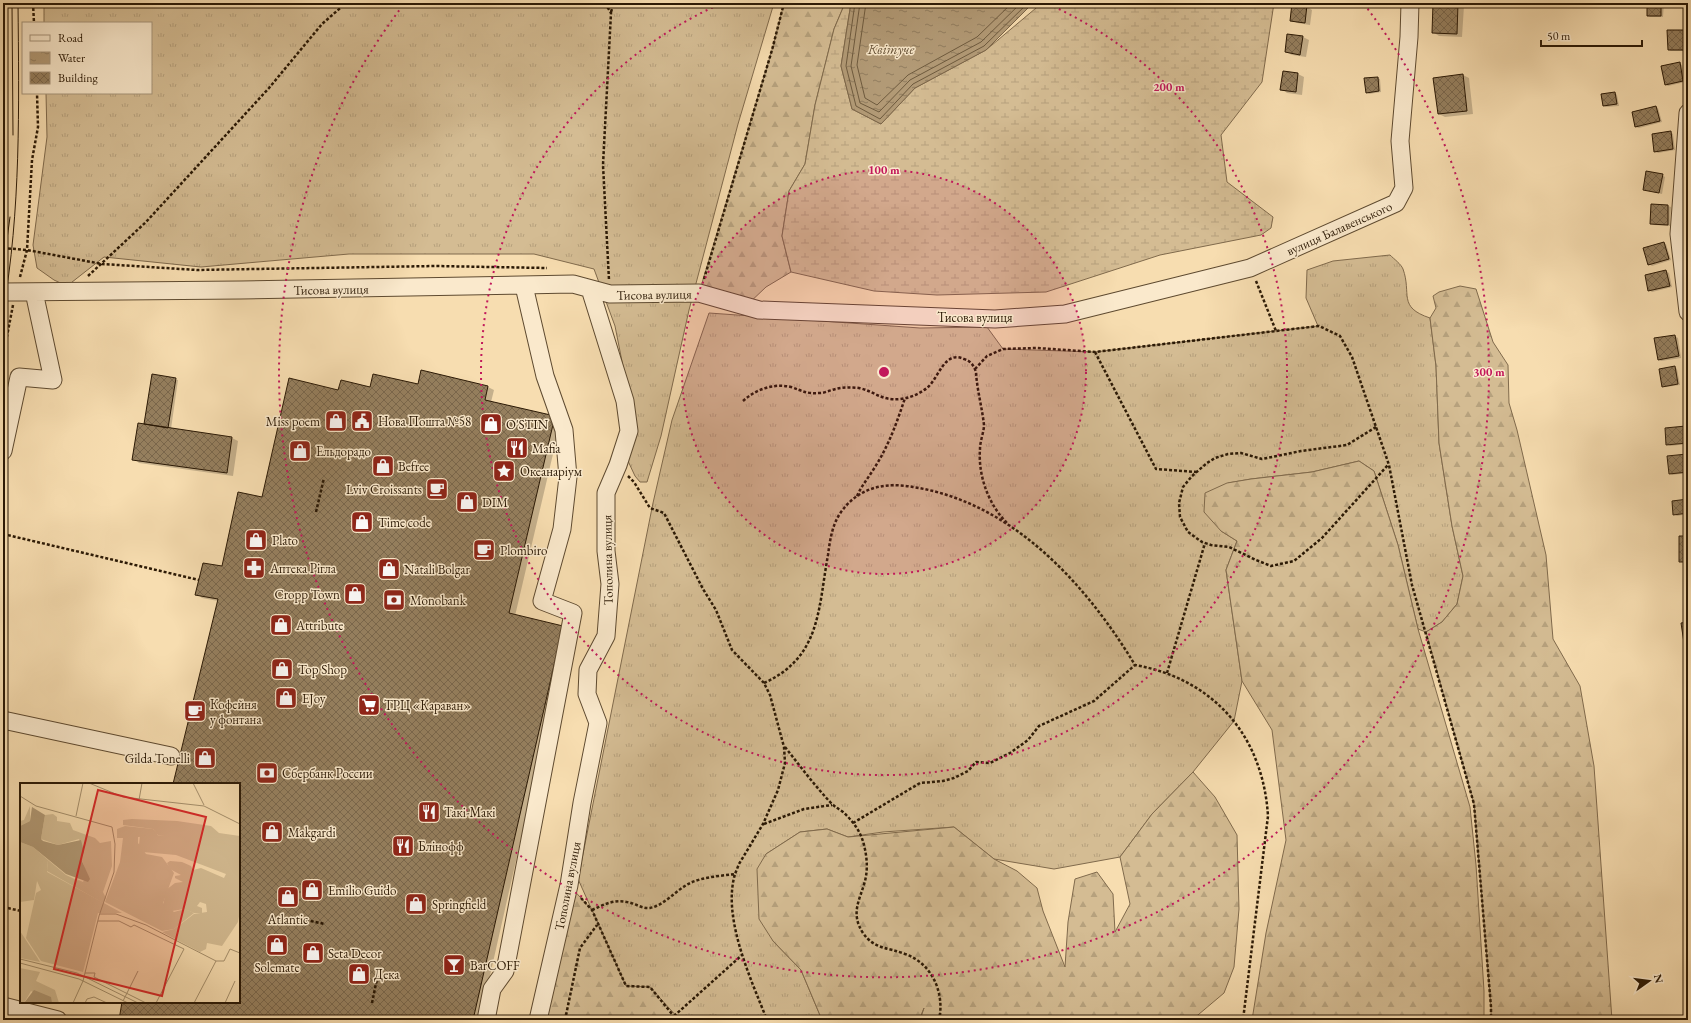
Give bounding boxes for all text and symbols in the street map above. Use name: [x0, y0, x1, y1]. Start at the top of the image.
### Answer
legend: [22, 22, 152, 94]
scale bar: [1541, 22, 1642, 48]
text: 50 m: [1547, 28, 1571, 44]
text: Road: [58, 30, 84, 46]
water label: Квітуче: [867, 40, 914, 58]
text: Water: [58, 50, 85, 66]
text: Building: [58, 70, 99, 86]
text: 200 m: [1153, 79, 1185, 95]
text: 100 m: [868, 162, 900, 178]
street label: вулиця Балавенського: [1284, 197, 1395, 259]
street label: Тисова вулиця: [293, 280, 369, 299]
street label: Тисова вулиця: [616, 285, 692, 304]
street label: Тисова вулиця: [937, 309, 1013, 326]
text: 300 m: [1473, 364, 1505, 380]
centre of rings: [877, 365, 891, 379]
shop icon: Miss poem: [323, 408, 349, 434]
public building icon: Нова Пошта №58: [349, 408, 375, 434]
shop icon: O'STIN: [478, 411, 504, 437]
place label: Miss poem: [266, 413, 320, 430]
place label: Нова Пошта №58: [378, 413, 471, 430]
place label: O'STIN: [506, 416, 549, 433]
restaurant icon: Mafia: [504, 435, 530, 461]
shop icon: Ельдорадо: [287, 438, 313, 464]
place label: Mafia: [532, 440, 561, 457]
place label: Ельдорадо: [316, 443, 371, 460]
shop icon: Befree: [370, 453, 396, 479]
place label: Befree: [398, 458, 429, 475]
place icon: Океанаріум: [491, 458, 517, 484]
place label: Океанаріум: [520, 463, 582, 480]
cafe icon: Lviv Croissants: [424, 476, 450, 502]
place label: Lviv Croissants: [346, 481, 422, 498]
shop icon: DIM: [454, 489, 480, 515]
place label: DIM: [482, 494, 508, 511]
shop icon: Time code: [349, 509, 375, 535]
place label: Time code: [378, 514, 431, 531]
street label: Тополина вулиця: [598, 514, 617, 605]
shop icon: Plato: [243, 527, 269, 553]
place label: Plato: [272, 532, 298, 549]
cafe icon: Plombiro: [471, 537, 497, 563]
place label: Plombiro: [500, 542, 548, 559]
pharmacy icon: Аптека Рігла: [241, 555, 267, 581]
shop icon: Natali Bolgar: [376, 556, 402, 582]
place label: Аптека Рігла: [269, 560, 337, 577]
place label: Natali Bolgar: [404, 561, 470, 578]
shop icon: Cropp Town: [342, 581, 368, 607]
place label: Cropp Town: [275, 586, 340, 603]
bank icon: Monobank: [381, 587, 407, 613]
place label: Monobank: [410, 592, 467, 609]
shop icon: Attribute: [268, 612, 294, 638]
place label: Attribute: [295, 617, 343, 634]
shop icon: Top Shop: [269, 656, 295, 682]
place label: Top Shop: [298, 661, 347, 678]
shop icon: EJoy: [273, 685, 299, 711]
place label: EJoy: [302, 690, 326, 707]
supermarket icon: ТРЦ «Караван»: [356, 692, 382, 718]
place label: Кофейня у фонтана: [210, 696, 262, 728]
place label: ТРЦ «Караван»: [384, 697, 471, 714]
cafe icon: Кофейня у фонтана: [182, 698, 208, 724]
shop icon: Gilda Tonelli: [192, 745, 218, 771]
place label: Gilda Tonelli: [125, 750, 190, 767]
bank icon: Сбербанк России: [254, 760, 280, 786]
place label: Сбербанк России: [282, 765, 373, 782]
inset map: [20, 783, 240, 1003]
restaurant icon: Такі-Макі: [416, 799, 442, 825]
place label: Такі-Макі: [444, 804, 496, 821]
shop icon: Makgardi: [259, 819, 285, 845]
place label: Makgardi: [288, 824, 336, 841]
restaurant icon: Блінофф: [390, 833, 416, 859]
place label: Блінофф: [418, 838, 464, 855]
street label: Тополина вулиця: [551, 840, 584, 932]
shop icon: Emilio Guido: [299, 877, 325, 903]
place label: Emilio Guido: [328, 882, 397, 899]
shop icon: Atlantic: [275, 884, 301, 910]
shop icon: Springfield: [403, 891, 429, 917]
place label: Springfield: [432, 896, 487, 913]
place label: Atlantic: [267, 911, 308, 928]
shop icon: Solemate: [264, 932, 290, 958]
shop icon: Seta Decor: [300, 940, 326, 966]
place label: Seta Decor: [328, 945, 382, 962]
bar icon: BarCOFF: [441, 952, 467, 978]
place label: BarCOFF: [470, 957, 520, 974]
place label: Solemate: [255, 959, 299, 976]
shop icon: Дека: [346, 961, 372, 987]
north arrow: [1629, 961, 1669, 1001]
place label: Дека: [374, 966, 400, 983]
text: N: [1651, 973, 1667, 985]

